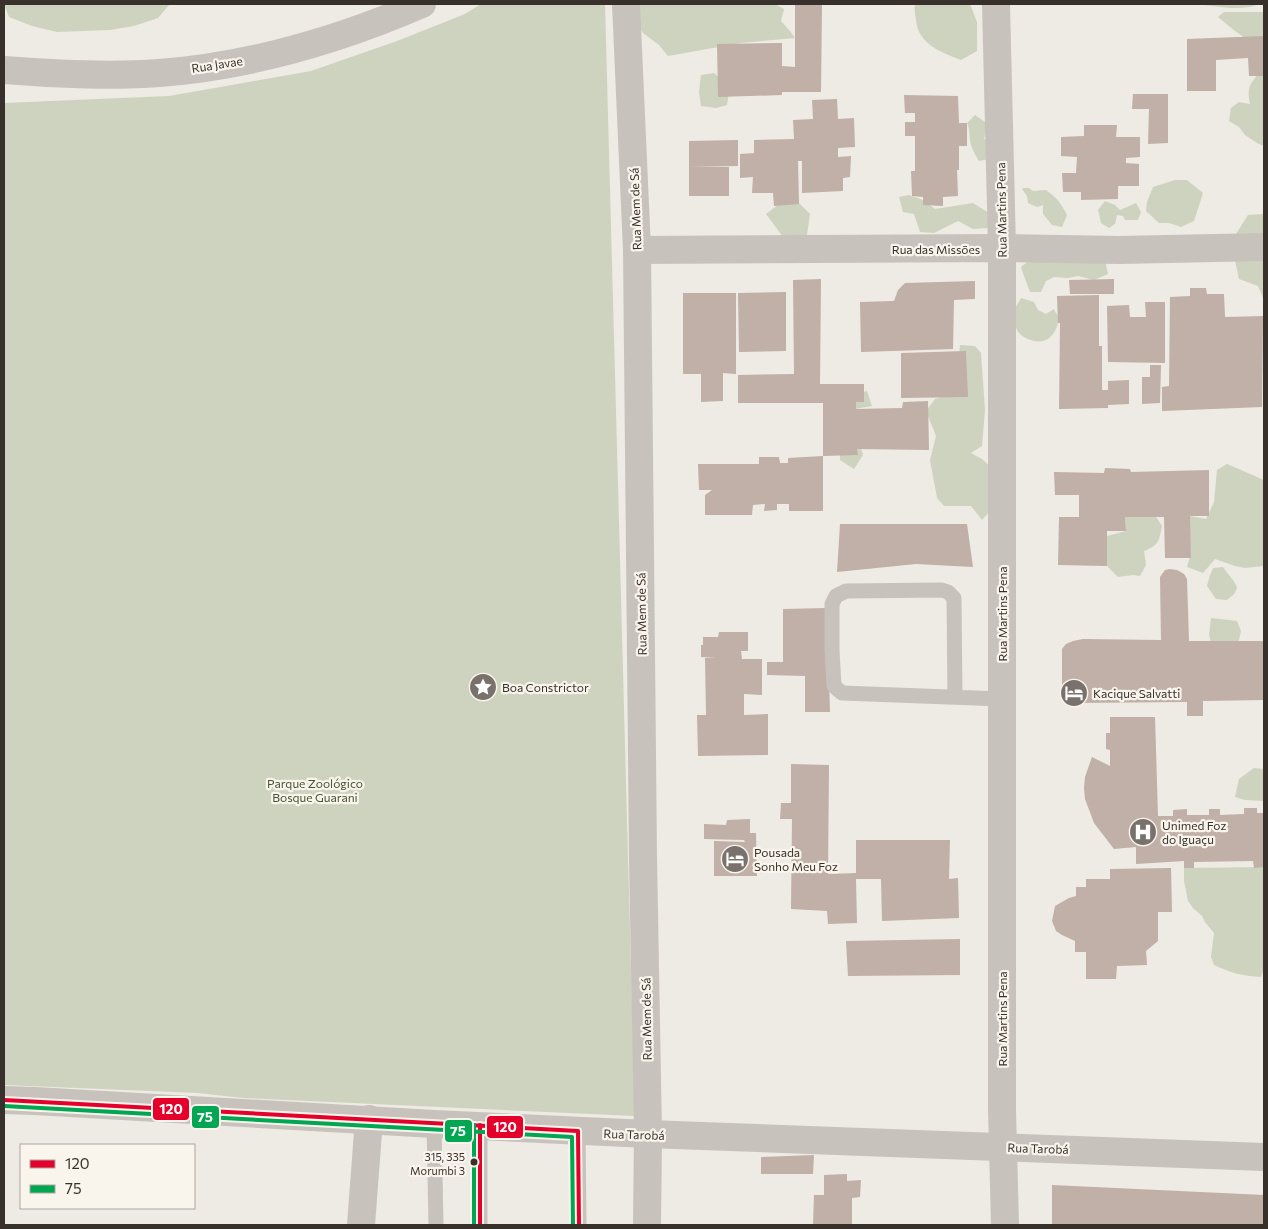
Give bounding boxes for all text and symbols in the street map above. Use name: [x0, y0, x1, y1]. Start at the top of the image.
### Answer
street label: Rua Javae: [190, 53, 244, 76]
street label: Rua Martins Pena: [993, 162, 1009, 258]
street label: Rua Mem de Sá: [627, 167, 643, 251]
street label: Rua das Missões: [892, 242, 980, 256]
street label: Rua Martins Pena: [995, 566, 1009, 662]
street label: Rua Mem de Sá: [633, 573, 649, 655]
place icon: Boa Constrictor: [468, 672, 498, 702]
hotel icon: Kacique Salvatti: [1059, 678, 1089, 708]
place label: Boa Constrictor: [502, 680, 589, 694]
place label: Kacique Salvatti: [1093, 686, 1180, 700]
park label: Parque Zoológico Bosque Guarani: [267, 776, 363, 804]
hospital icon: Unimed Foz do Iguaçu: [1128, 817, 1158, 847]
place label: Unimed Foz do Iguaçu: [1162, 818, 1227, 846]
hotel icon: Pousada Sonho Meu Foz: [720, 844, 750, 874]
place label: Pousada Sonho Meu Foz: [754, 845, 838, 873]
street label: Rua Martins Pena: [995, 971, 1009, 1067]
street label: Rua Mem de Sá: [638, 978, 654, 1060]
line badge: 120: [152, 1097, 190, 1121]
text: 120: [159, 1100, 183, 1117]
line badge: 75: [191, 1105, 220, 1129]
text: 75: [197, 1108, 213, 1125]
line badge: 120: [486, 1115, 524, 1139]
text: 120: [493, 1118, 517, 1135]
line badge: 75: [444, 1119, 473, 1143]
text: 75: [450, 1122, 466, 1139]
street label: Rua Tarobá: [603, 1126, 665, 1142]
street label: Rua Tarobá: [1007, 1140, 1069, 1156]
legend: [20, 1144, 195, 1209]
place label: 315, 335 Morumbi 3: [410, 1150, 465, 1177]
text: 120: [65, 1154, 89, 1172]
marker: 315, 335 Morumbi 3: [469, 1157, 479, 1167]
text: 75: [65, 1179, 82, 1197]

